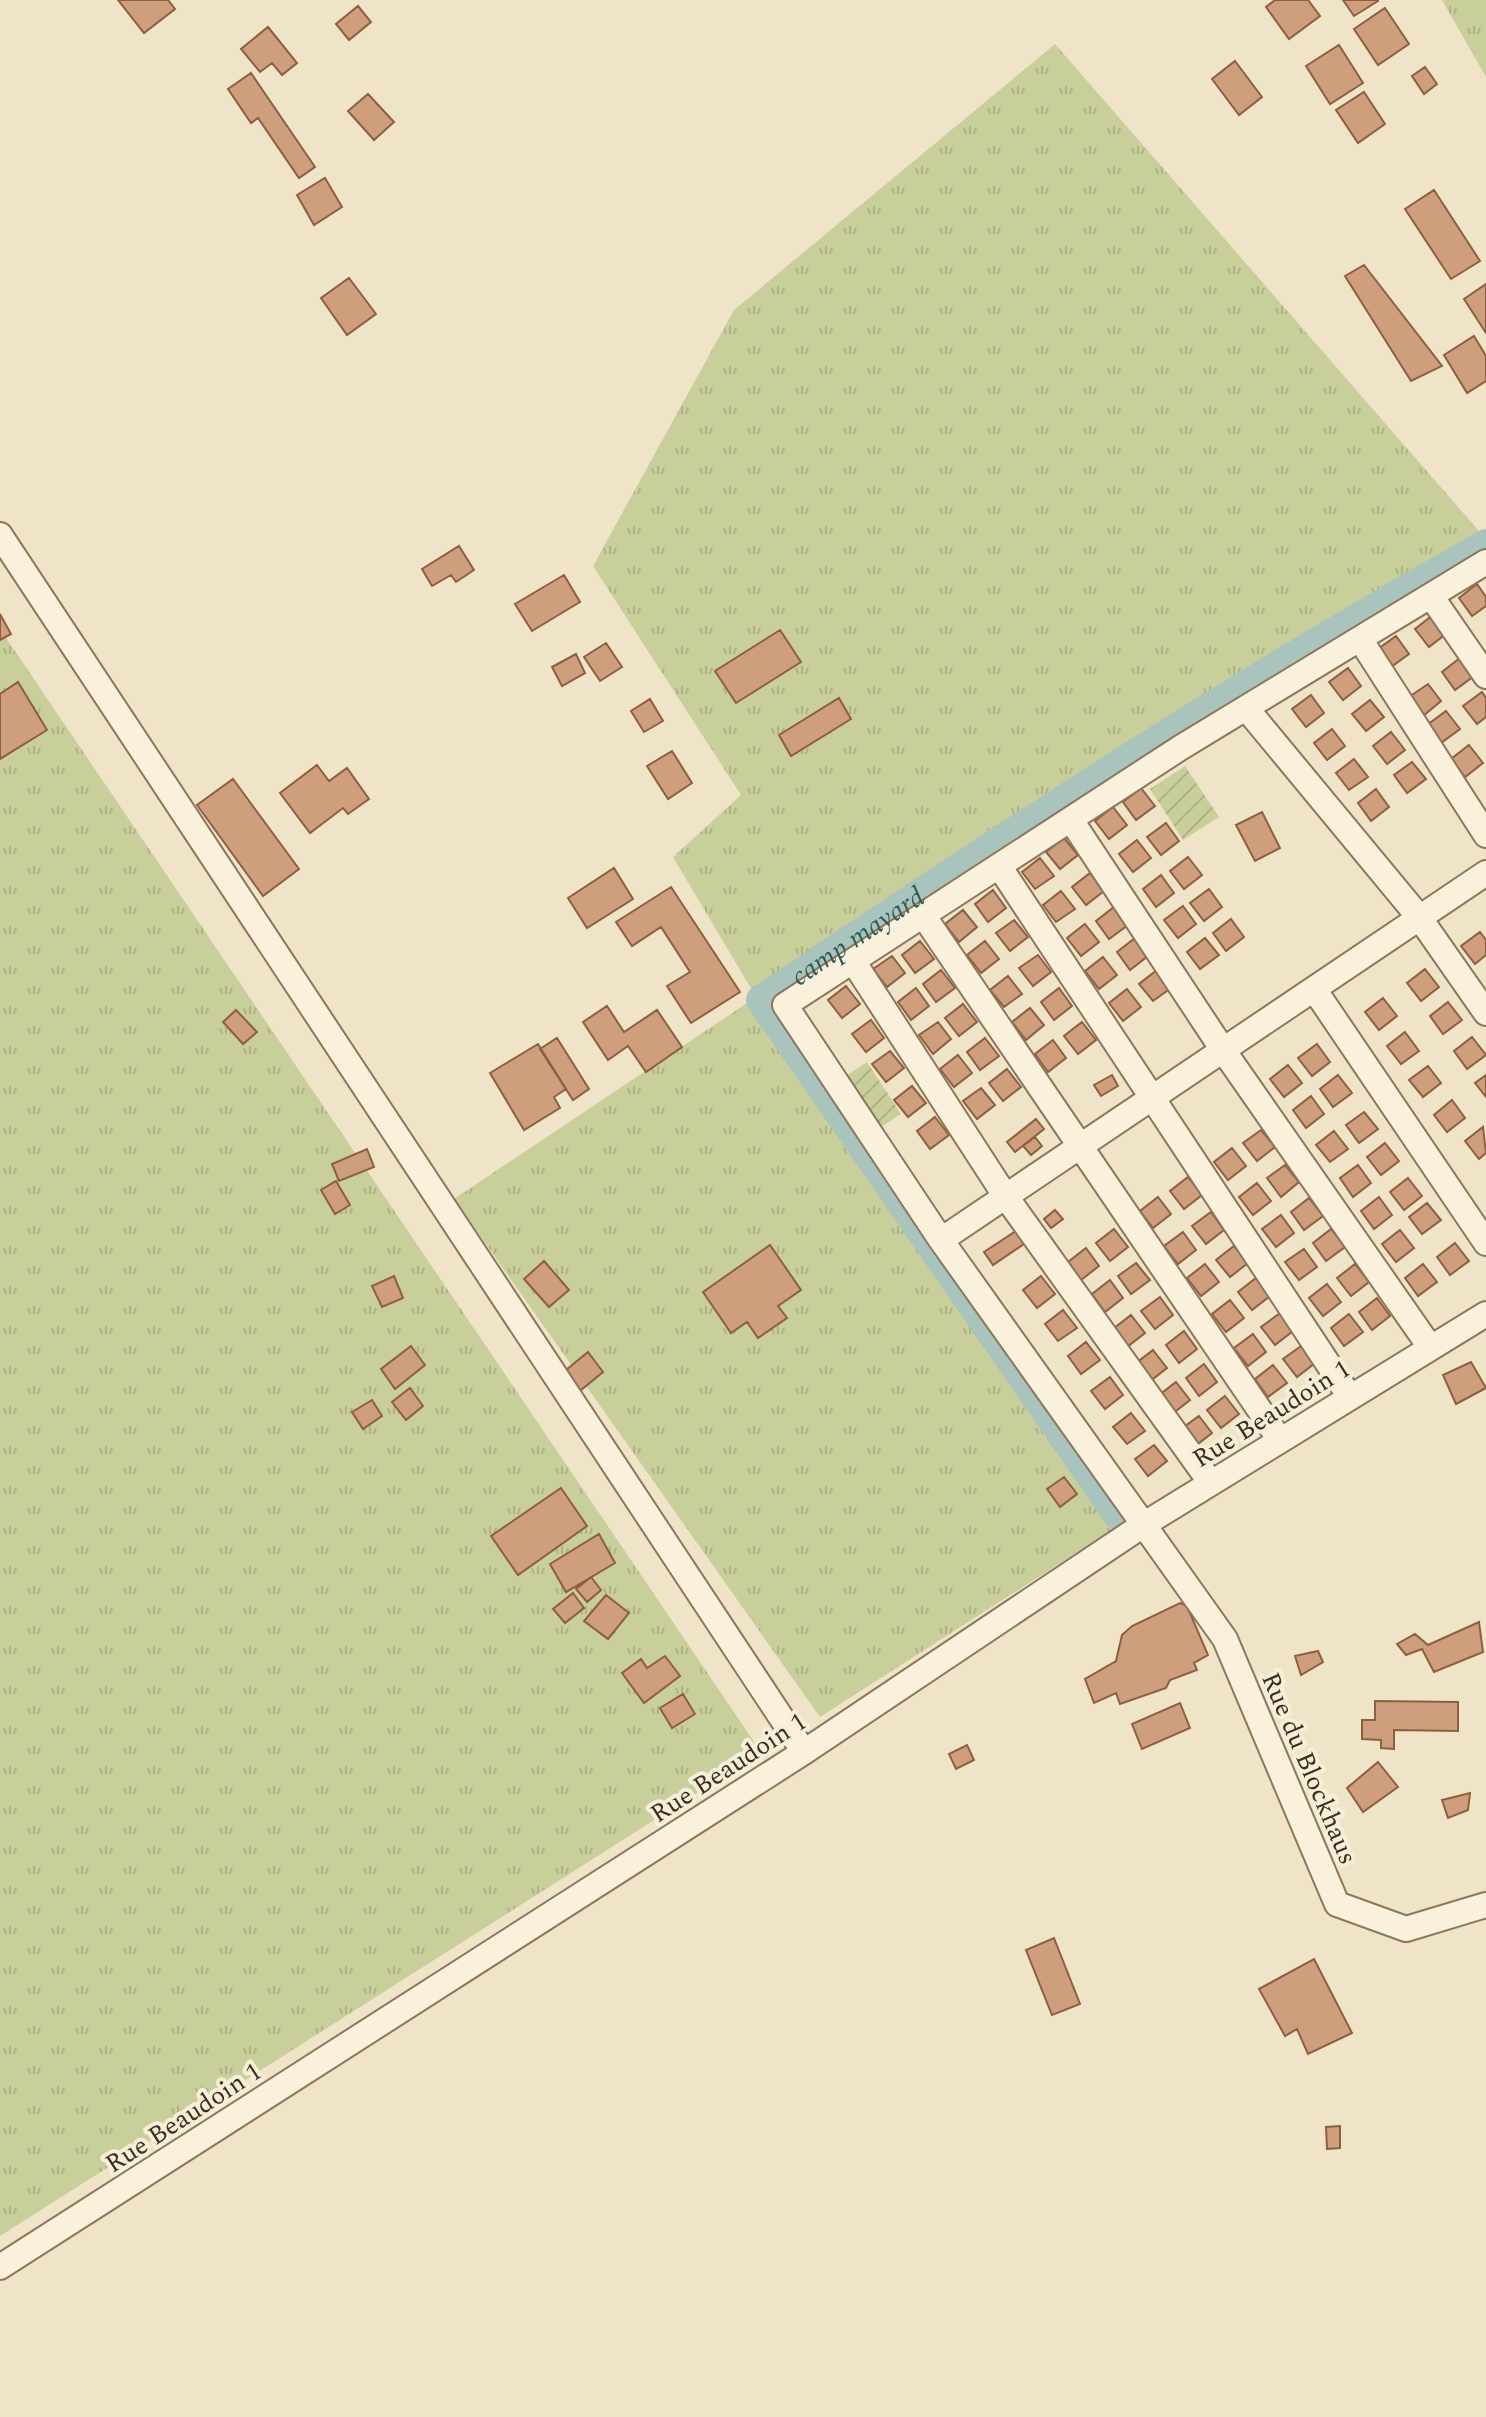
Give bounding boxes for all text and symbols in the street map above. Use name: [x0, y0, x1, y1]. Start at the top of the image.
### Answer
water label: camp mayard: [782, 876, 934, 998]
street label: Rue Beaudoin 1: [1185, 1349, 1358, 1478]
street label: Rue du Blockhaus: [1251, 1666, 1368, 1871]
street label: Rue Beaudoin 1: [642, 1702, 815, 1834]
street label: Rue Beaudoin 1: [97, 2052, 270, 2184]

